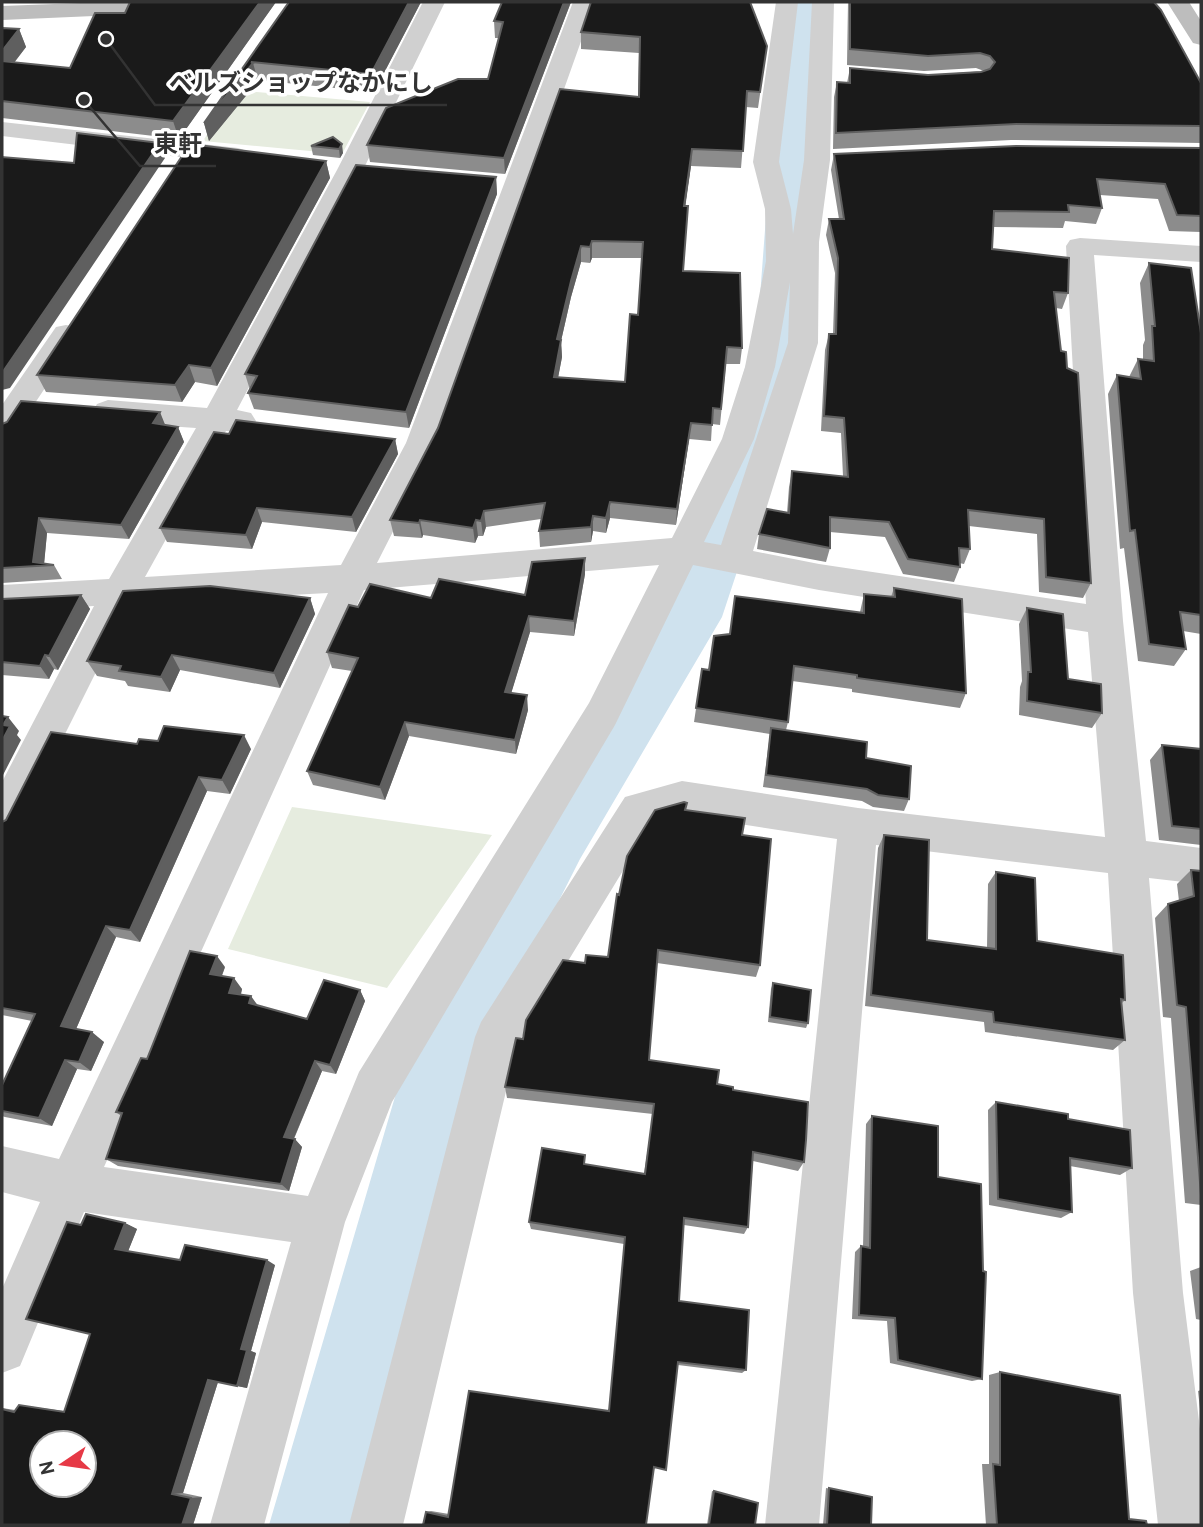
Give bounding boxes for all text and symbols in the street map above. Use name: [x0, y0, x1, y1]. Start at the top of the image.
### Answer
callout: ベルズショップなかにし: [155, 60, 447, 105]
text: ベルズショップなかにし: [169, 70, 433, 100]
callout: 東軒: [140, 121, 216, 166]
text: 東軒: [154, 131, 202, 161]
north arrow: [28, 1429, 98, 1499]
text: N: [35, 1458, 62, 1477]

